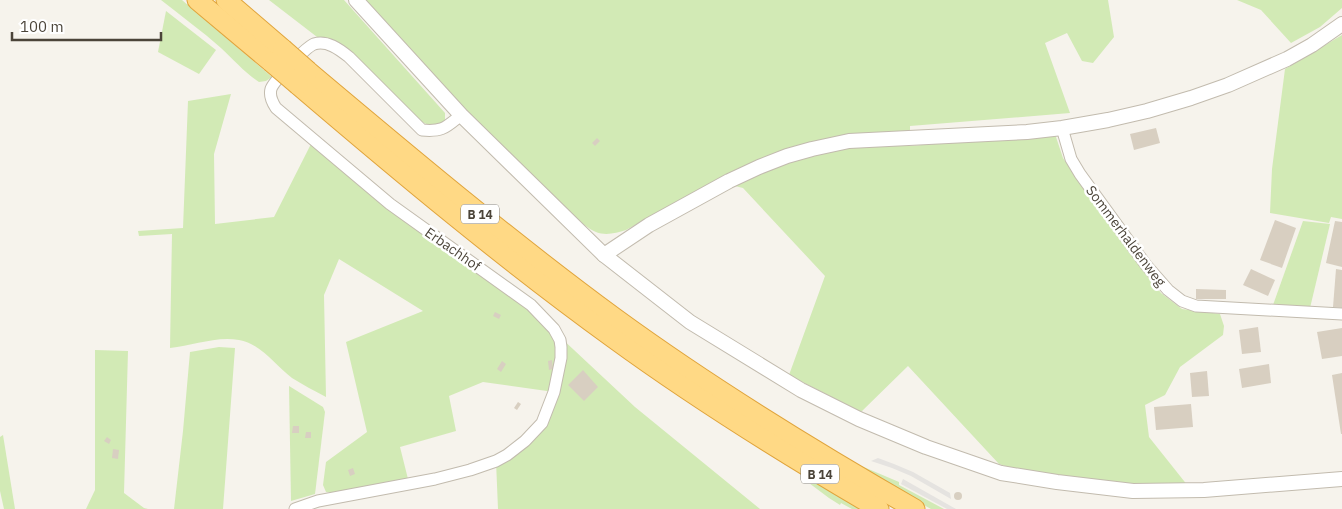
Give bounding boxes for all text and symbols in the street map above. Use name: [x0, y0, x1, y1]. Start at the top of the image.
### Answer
scale bar: [12, 10, 161, 42]
text: 100 m: [20, 17, 64, 36]
street label: Sommerhaldenweg: [1082, 182, 1170, 291]
road number: B 14: [461, 204, 499, 223]
street label: Erbachhof: [422, 223, 485, 275]
road number: B 14: [801, 464, 839, 484]

